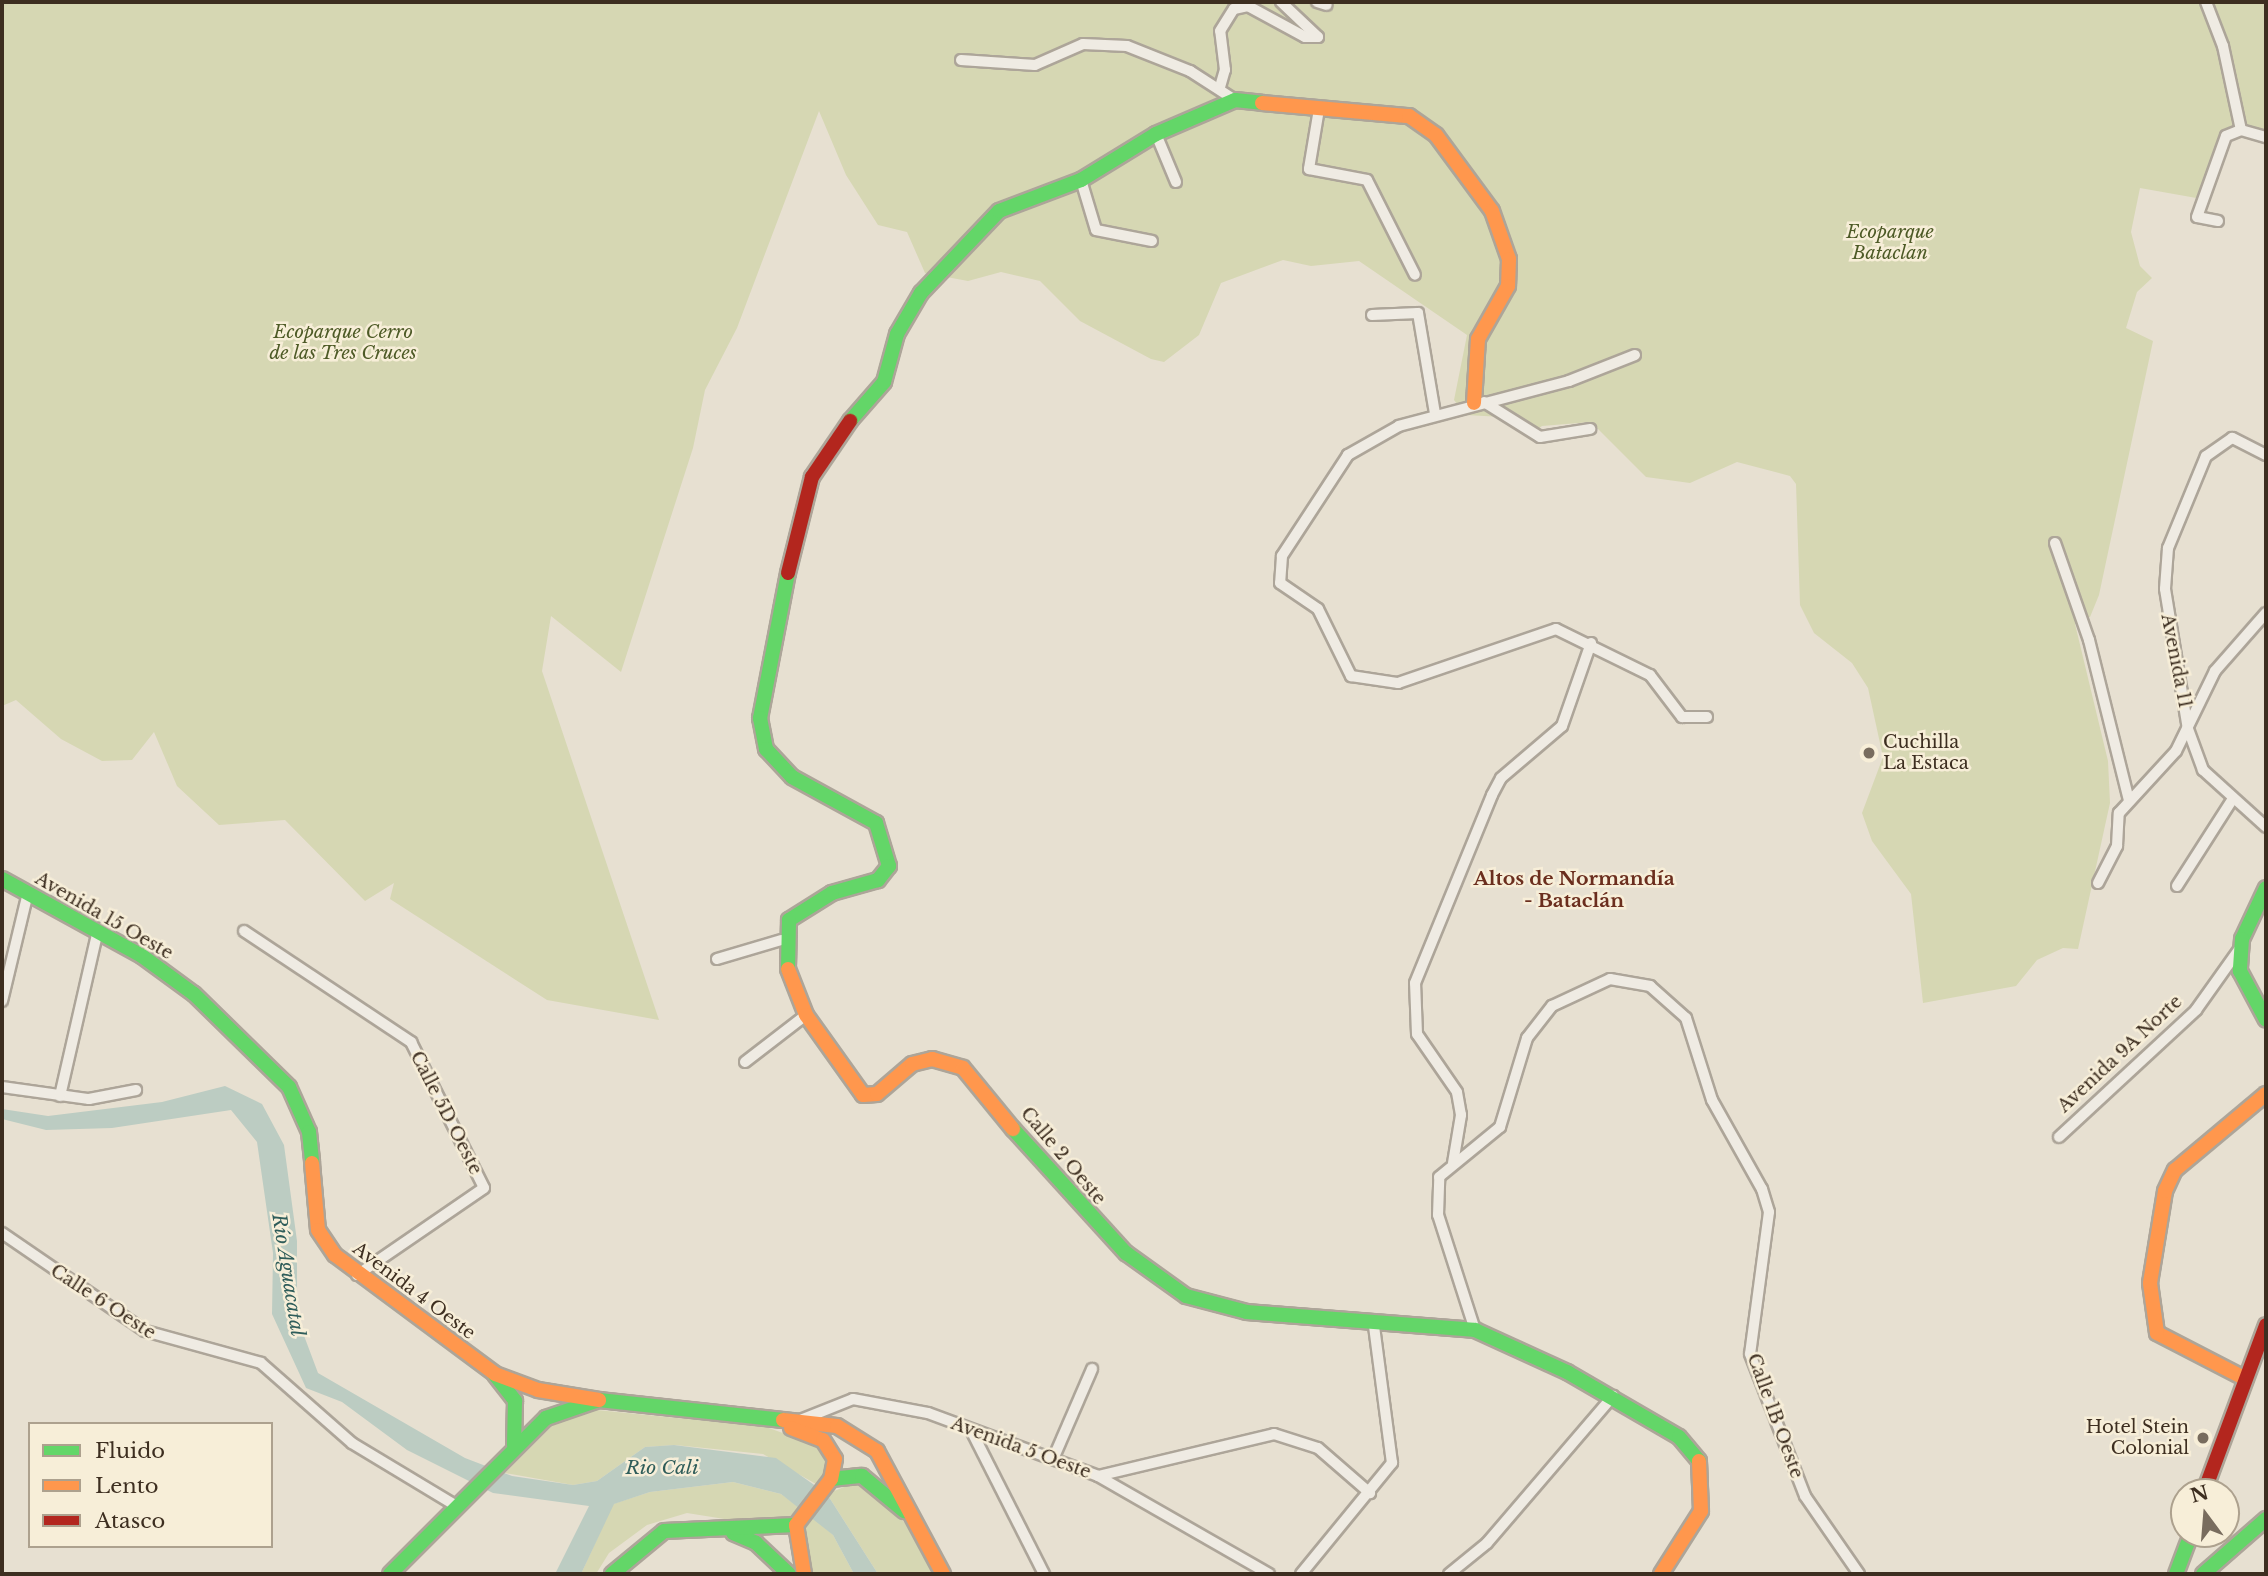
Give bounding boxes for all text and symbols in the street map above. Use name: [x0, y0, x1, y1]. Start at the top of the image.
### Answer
park label: Ecoparque Bataclan: [1846, 222, 1934, 264]
park label: Ecoparque Cerro de las Tres Cruces: [269, 322, 417, 364]
street label: Avenida 11: [2156, 612, 2196, 710]
place label: Cuchilla La Estaca: [1883, 732, 1969, 774]
marker: Cuchilla La Estaca: [1861, 745, 1877, 761]
street label: Avenida 15 Oeste: [31, 868, 177, 964]
district label: Altos de Normandía - Bataclán: [1473, 868, 1675, 912]
street label: Avenida 9A Norte: [2053, 991, 2187, 1117]
street label: Calle 5D Oeste: [406, 1048, 486, 1178]
street label: Calle 2 Oeste: [1016, 1103, 1110, 1209]
water label: Río Aguacatal: [267, 1212, 309, 1338]
street label: Avenida 4 Oeste: [348, 1238, 480, 1344]
street label: Calle 6 Oeste: [46, 1260, 160, 1344]
street label: Calle 1B Oeste: [1742, 1351, 1808, 1481]
street label: Avenida 5 Oeste: [948, 1413, 1094, 1483]
place label: Hotel Stein Colonial: [2086, 1417, 2189, 1460]
legend: [28, 1422, 273, 1548]
marker: Hotel Stein Colonial: [2195, 1430, 2211, 1446]
text: Fluido: [95, 1438, 165, 1464]
water label: Rio Cali: [625, 1457, 699, 1479]
text: Lento: [95, 1473, 158, 1499]
north arrow: [2170, 1478, 2240, 1548]
text: N: [2188, 1481, 2211, 1508]
text: Atasco: [95, 1508, 165, 1534]

